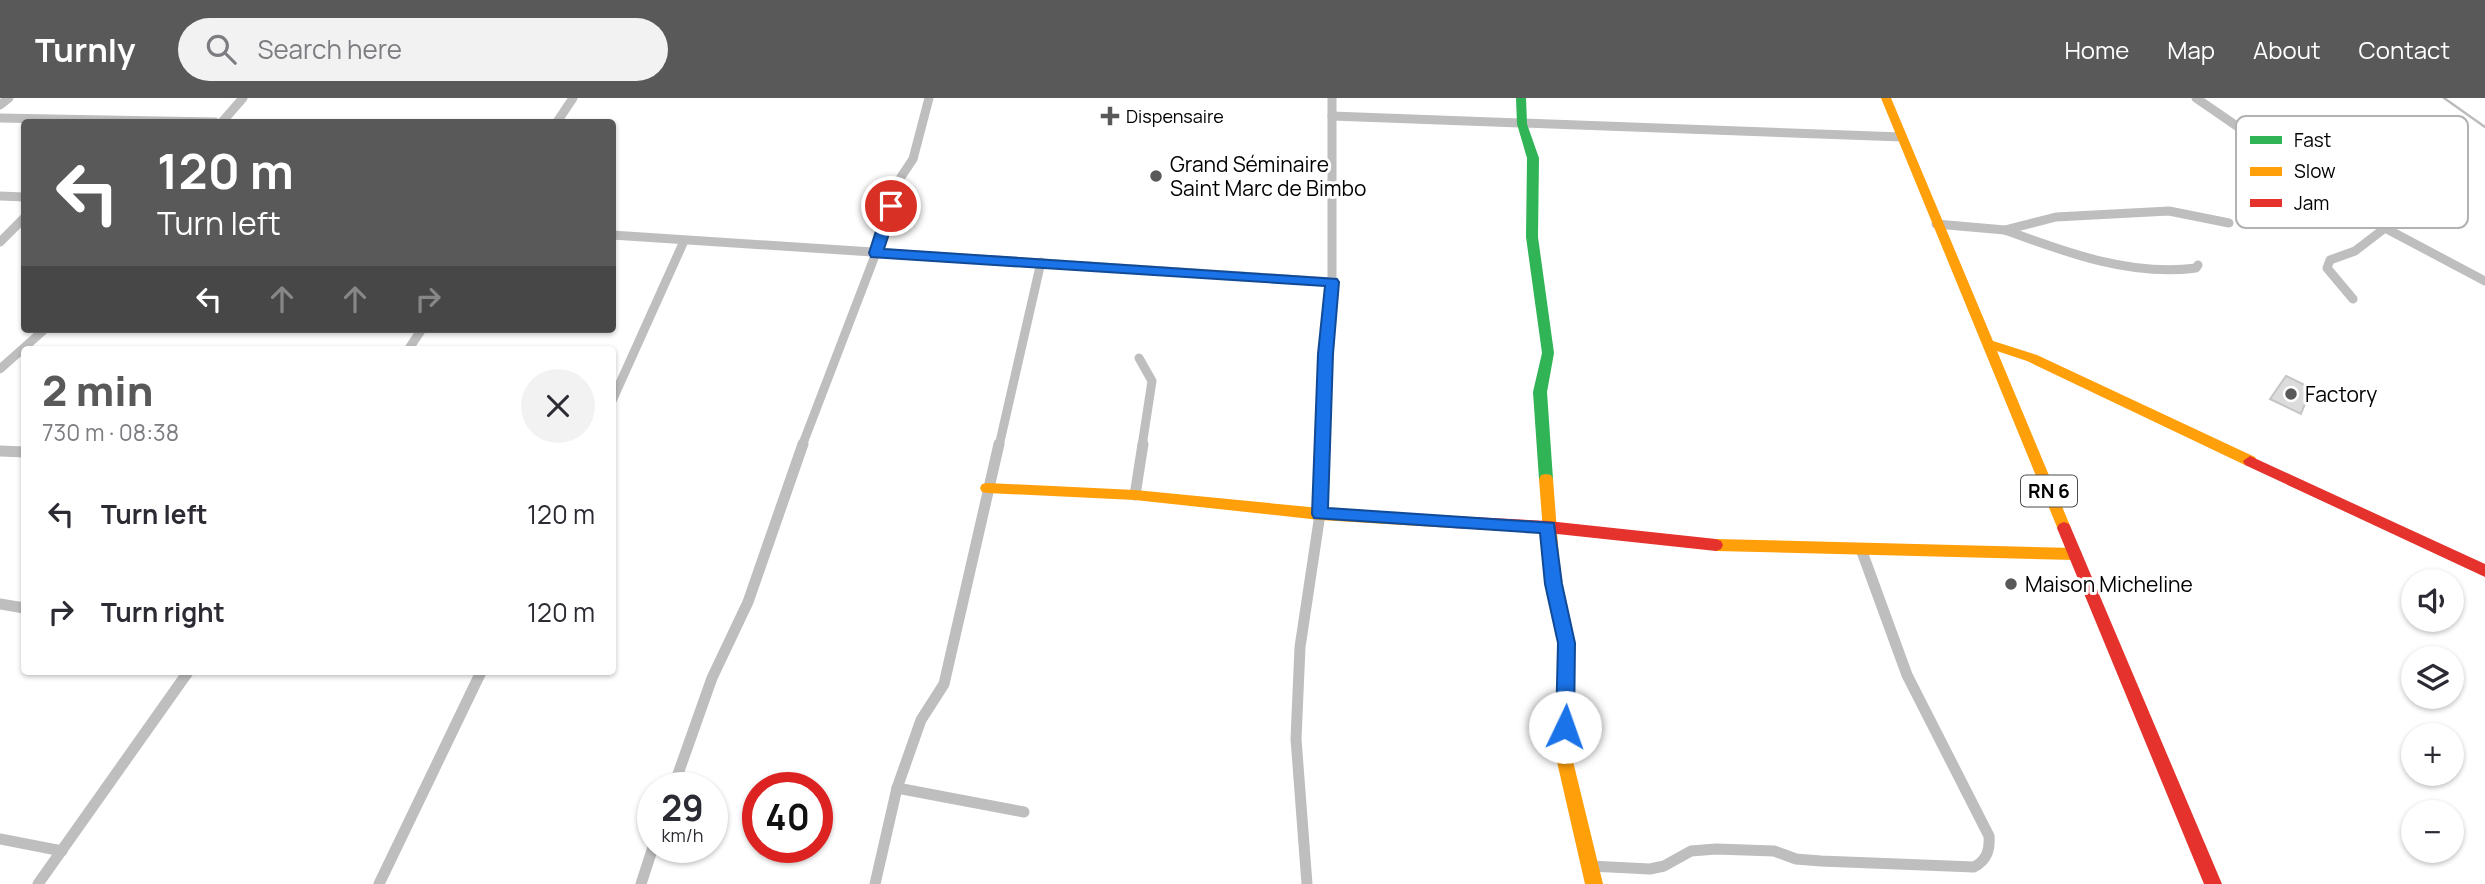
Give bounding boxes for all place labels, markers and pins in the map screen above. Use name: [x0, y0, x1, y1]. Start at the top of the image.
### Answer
place label: Dispensaire: [1126, 104, 1224, 128]
marker: Dispensaire: [1100, 106, 1120, 126]
place label: Grand Séminaire Saint Marc de Bimbo: [1170, 150, 1366, 202]
marker: Grand Séminaire Saint Marc de Bimbo: [1148, 168, 1164, 184]
pin: [861, 176, 921, 236]
place label: Factory: [2305, 380, 2377, 408]
marker: Factory: [2283, 386, 2299, 402]
place label: Maison Micheline: [2025, 570, 2193, 598]
marker: Maison Micheline: [2003, 576, 2019, 592]

